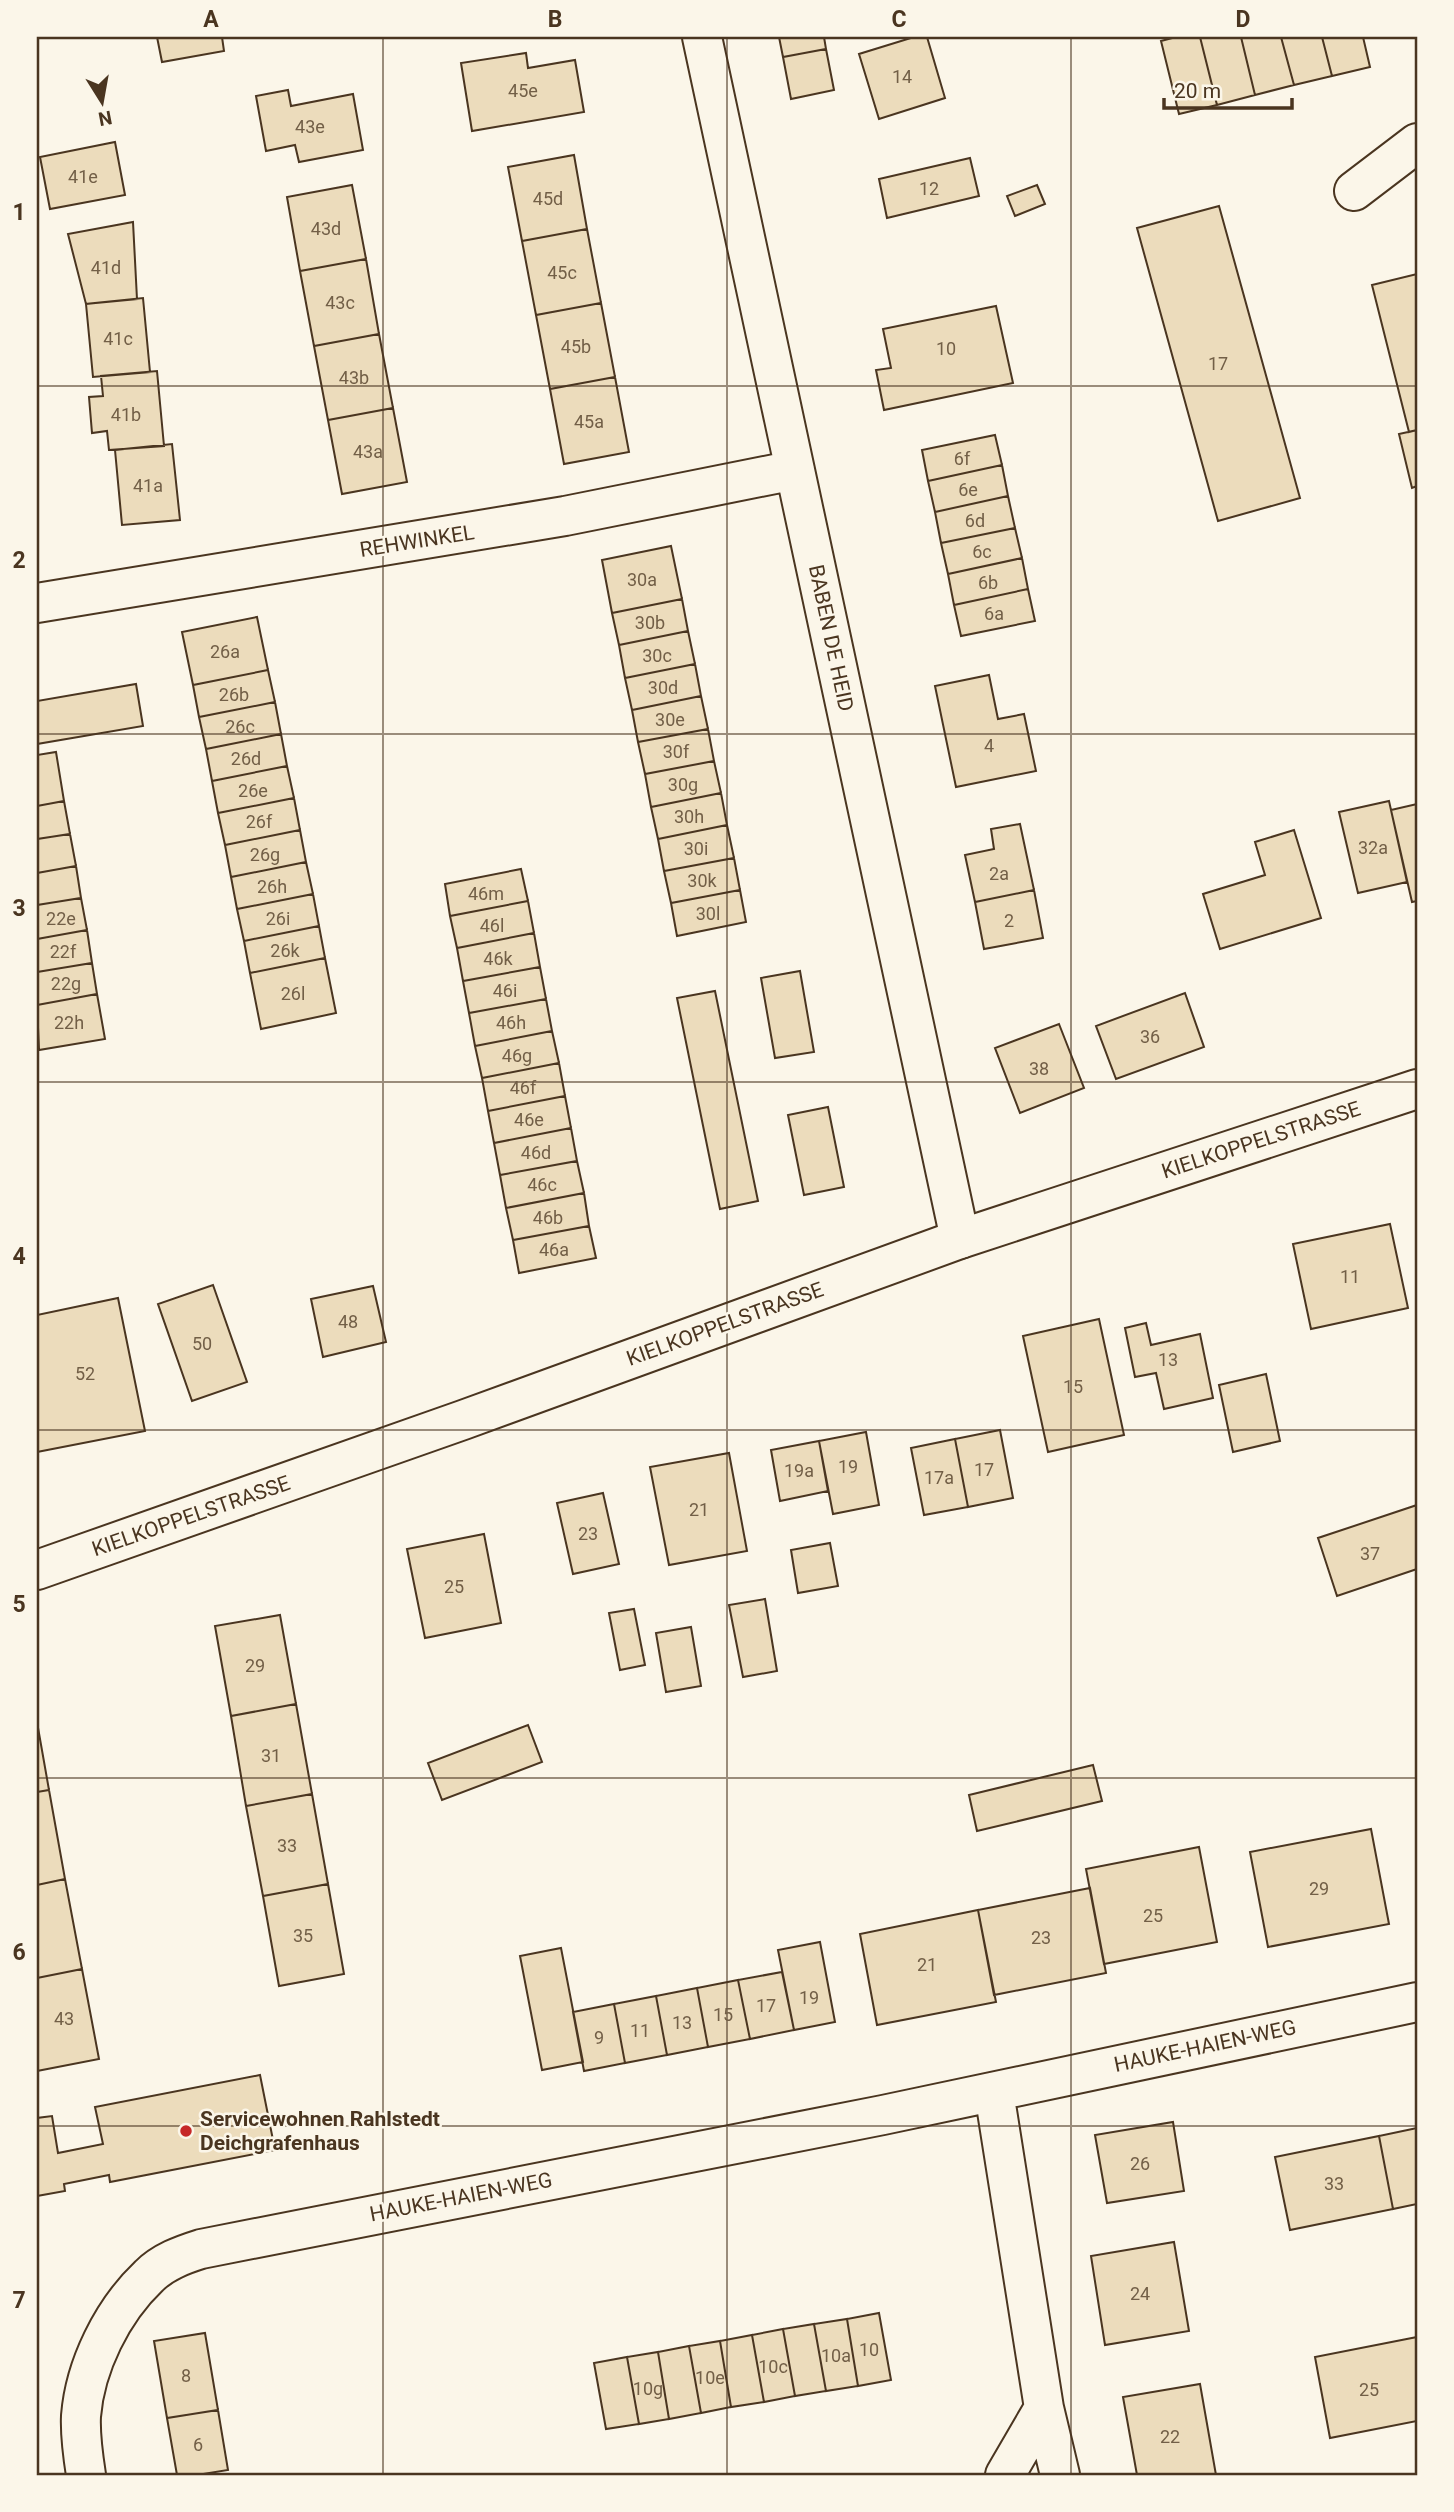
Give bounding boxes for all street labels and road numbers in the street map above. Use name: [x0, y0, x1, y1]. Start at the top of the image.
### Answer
street label: REHWINKEL: [358, 520, 476, 562]
street label: BABEN DE HEID: [804, 562, 858, 714]
street label: KIELKOPPELSTRASSE: [1159, 1096, 1364, 1184]
street label: KIELKOPPELSTRASSE: [623, 1277, 827, 1371]
street label: KIELKOPPELSTRASSE: [89, 1471, 293, 1561]
street label: HAUKE-HAIEN-WEG: [1112, 2015, 1298, 2077]
street label: HAUKE-HAIEN-WEG: [368, 2168, 554, 2226]

